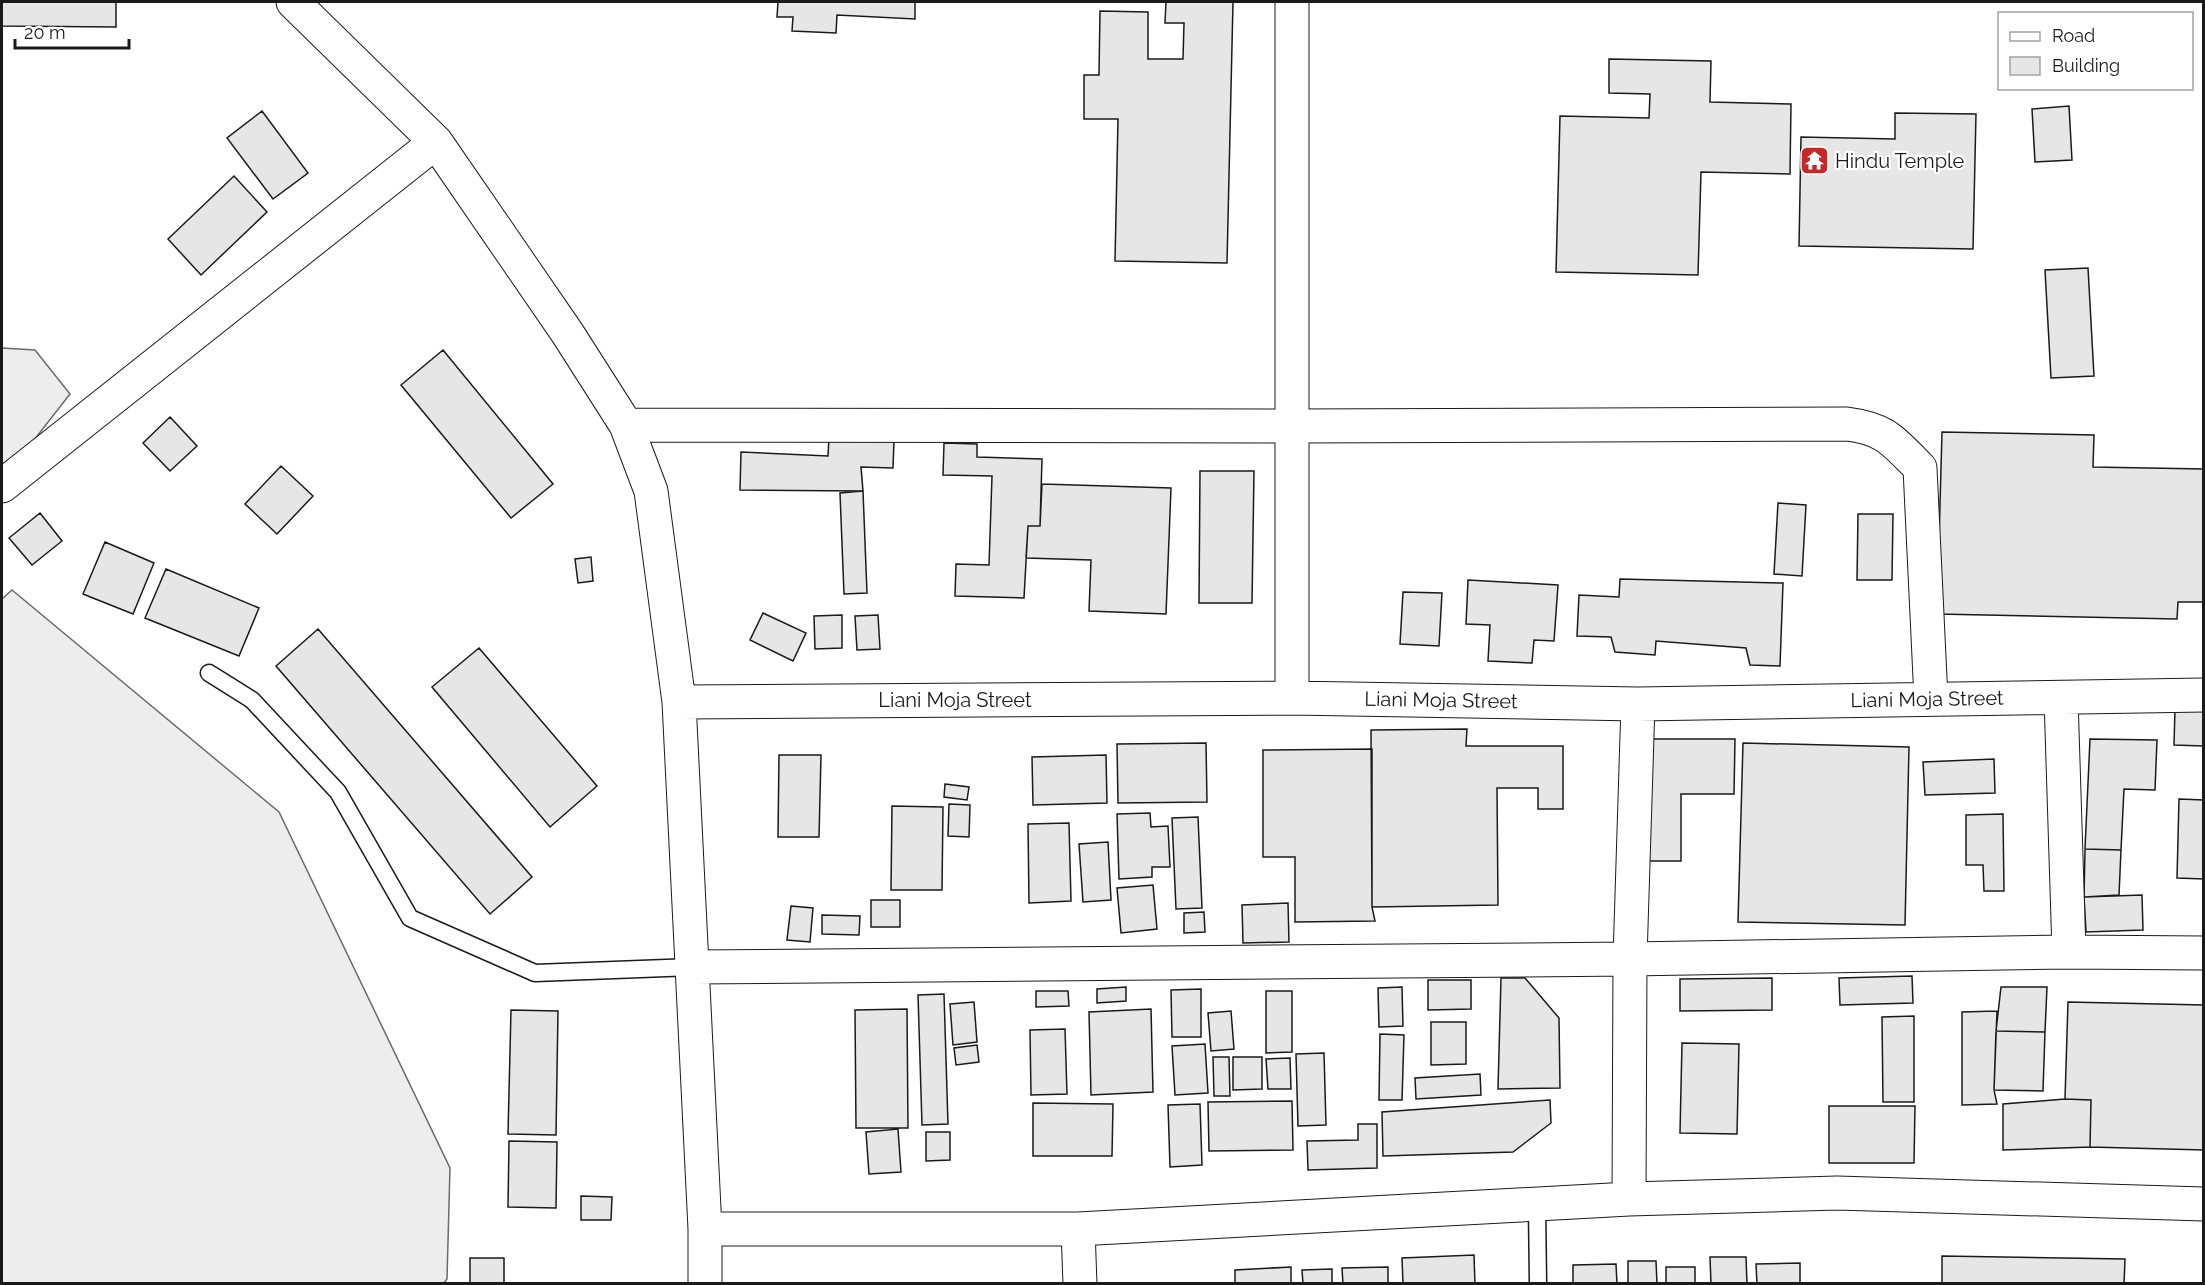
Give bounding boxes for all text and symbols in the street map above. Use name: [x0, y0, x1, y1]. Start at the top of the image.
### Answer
scale bar: [15, 12, 129, 50]
legend: [1998, 12, 2193, 90]
text: 20 m: [24, 22, 66, 43]
text: Road: [2052, 25, 2095, 46]
text: Building: [2052, 55, 2120, 76]
temple icon: Hindu Temple: [1798, 145, 1830, 177]
place label: Hindu Temple: [1835, 149, 1964, 173]
street label: Liani Moja Street: [1850, 686, 2004, 712]
street label: Liani Moja Street: [1364, 687, 1518, 713]
street label: Liani Moja Street: [878, 688, 1032, 712]

